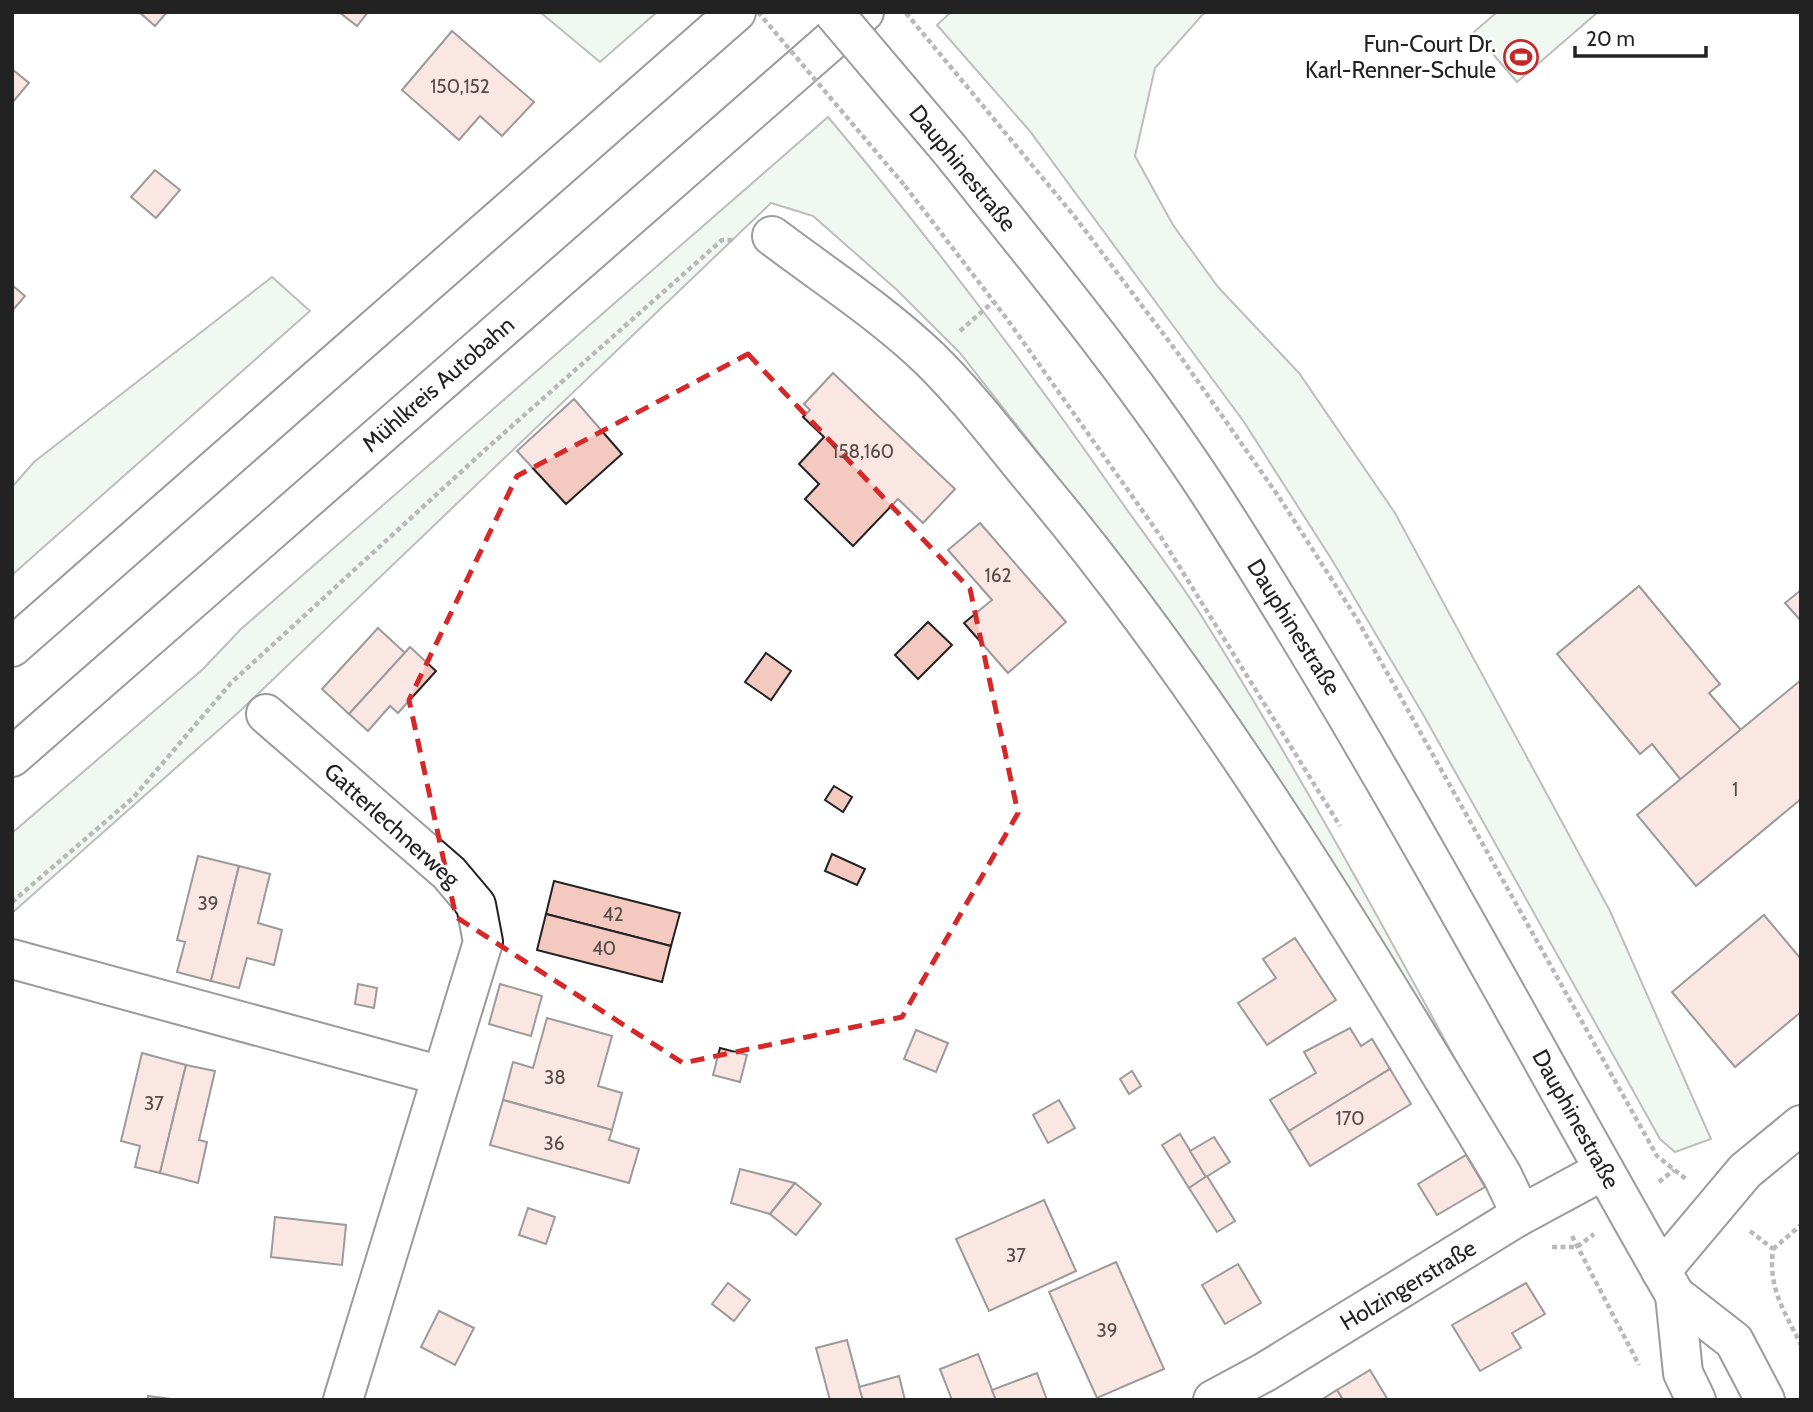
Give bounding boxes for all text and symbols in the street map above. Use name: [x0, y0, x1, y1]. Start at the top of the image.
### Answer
scale bar: [1575, 14, 1706, 58]
text: 20 m: [1586, 26, 1635, 51]
place label: Fun-Court Dr. Karl-Renner-Schule: [1305, 30, 1496, 84]
sports icon: Fun-Court Dr. Karl-Renner-Schule: [1502, 38, 1540, 76]
house number: 150,152: [430, 75, 490, 98]
street label: Dauphinestraße: [903, 99, 1023, 237]
street label: Mühlkreis Autobahn: [356, 310, 520, 458]
house number: 158,160: [832, 440, 894, 463]
street label: Dauphinestraße: [1241, 554, 1347, 700]
house number: 162: [985, 564, 1011, 587]
street label: Gatterlechnerweg: [319, 757, 466, 893]
house number: 1: [1732, 778, 1738, 801]
house number: 39: [197, 892, 219, 915]
house number: 42: [603, 903, 623, 926]
house number: 40: [592, 937, 616, 960]
street label: Dauphinestraße: [1526, 1045, 1626, 1194]
house number: 38: [544, 1066, 566, 1089]
house number: 37: [144, 1092, 164, 1115]
house number: 170: [1336, 1107, 1364, 1130]
house number: 36: [543, 1132, 565, 1155]
street label: Holzingerstraße: [1335, 1233, 1481, 1337]
house number: 37: [1006, 1244, 1026, 1267]
house number: 39: [1096, 1319, 1118, 1342]

